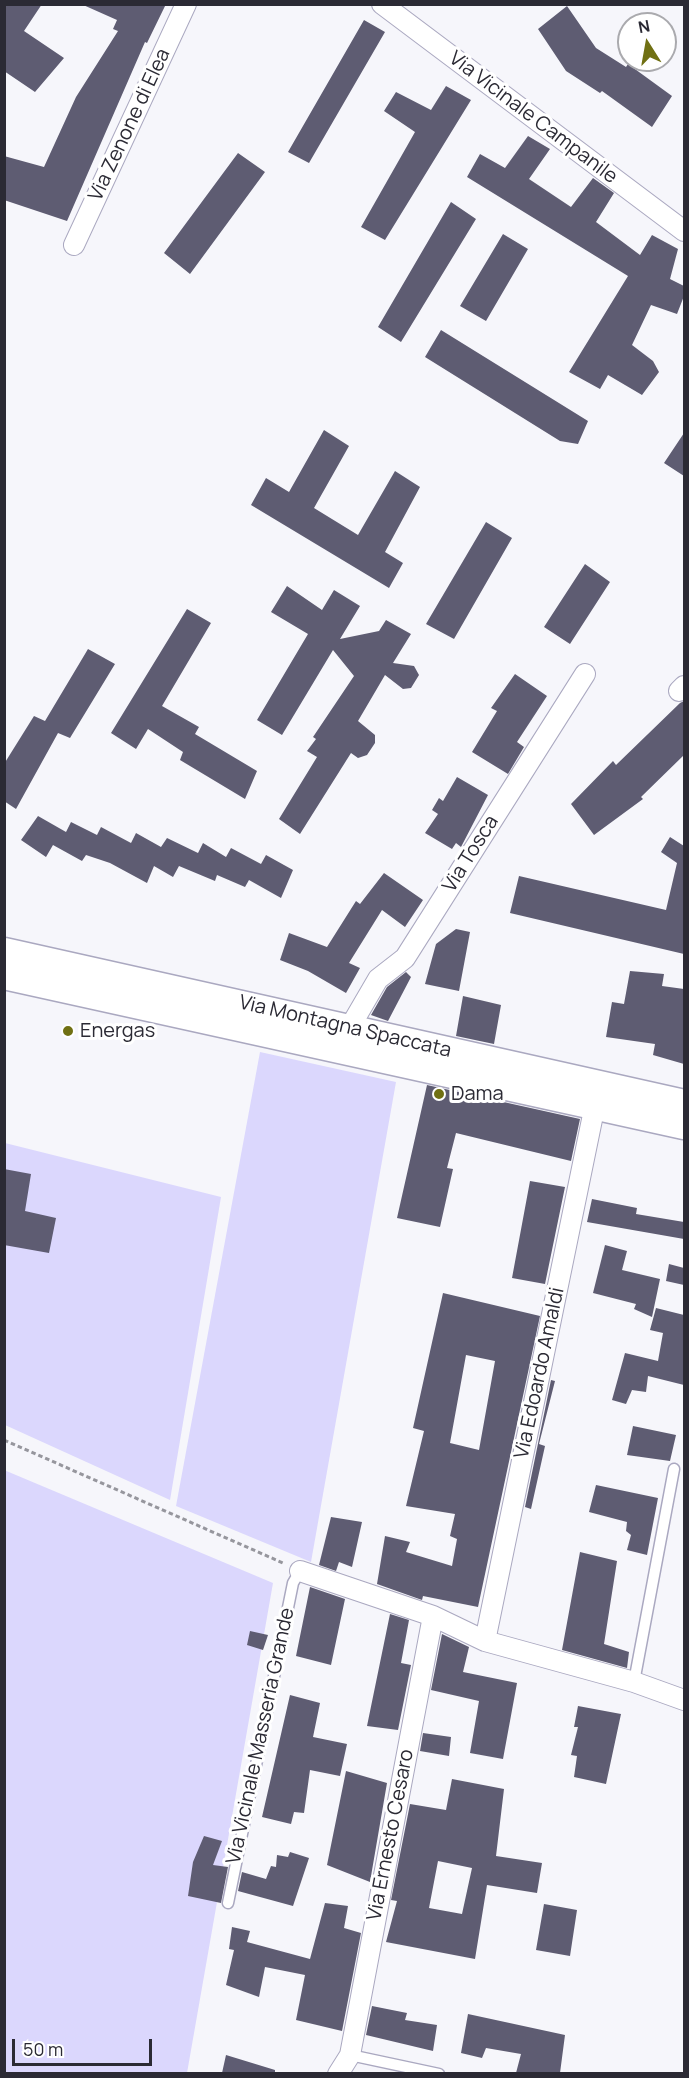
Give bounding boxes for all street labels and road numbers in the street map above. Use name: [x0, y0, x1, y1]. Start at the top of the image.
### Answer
street label: Via Zenone di Elea: [84, 45, 176, 205]
street label: Via Vicinale Campanile: [444, 47, 622, 189]
street label: Via Tosca: [438, 811, 504, 897]
street label: Via Montagna Spaccata: [236, 991, 454, 1063]
street label: Via Edoardo Amaldi: [510, 1285, 570, 1461]
street label: Via Vicinale Masseria Grande: [222, 1606, 300, 1866]
street label: Via Ernesto Cesaro: [363, 1747, 419, 1923]

